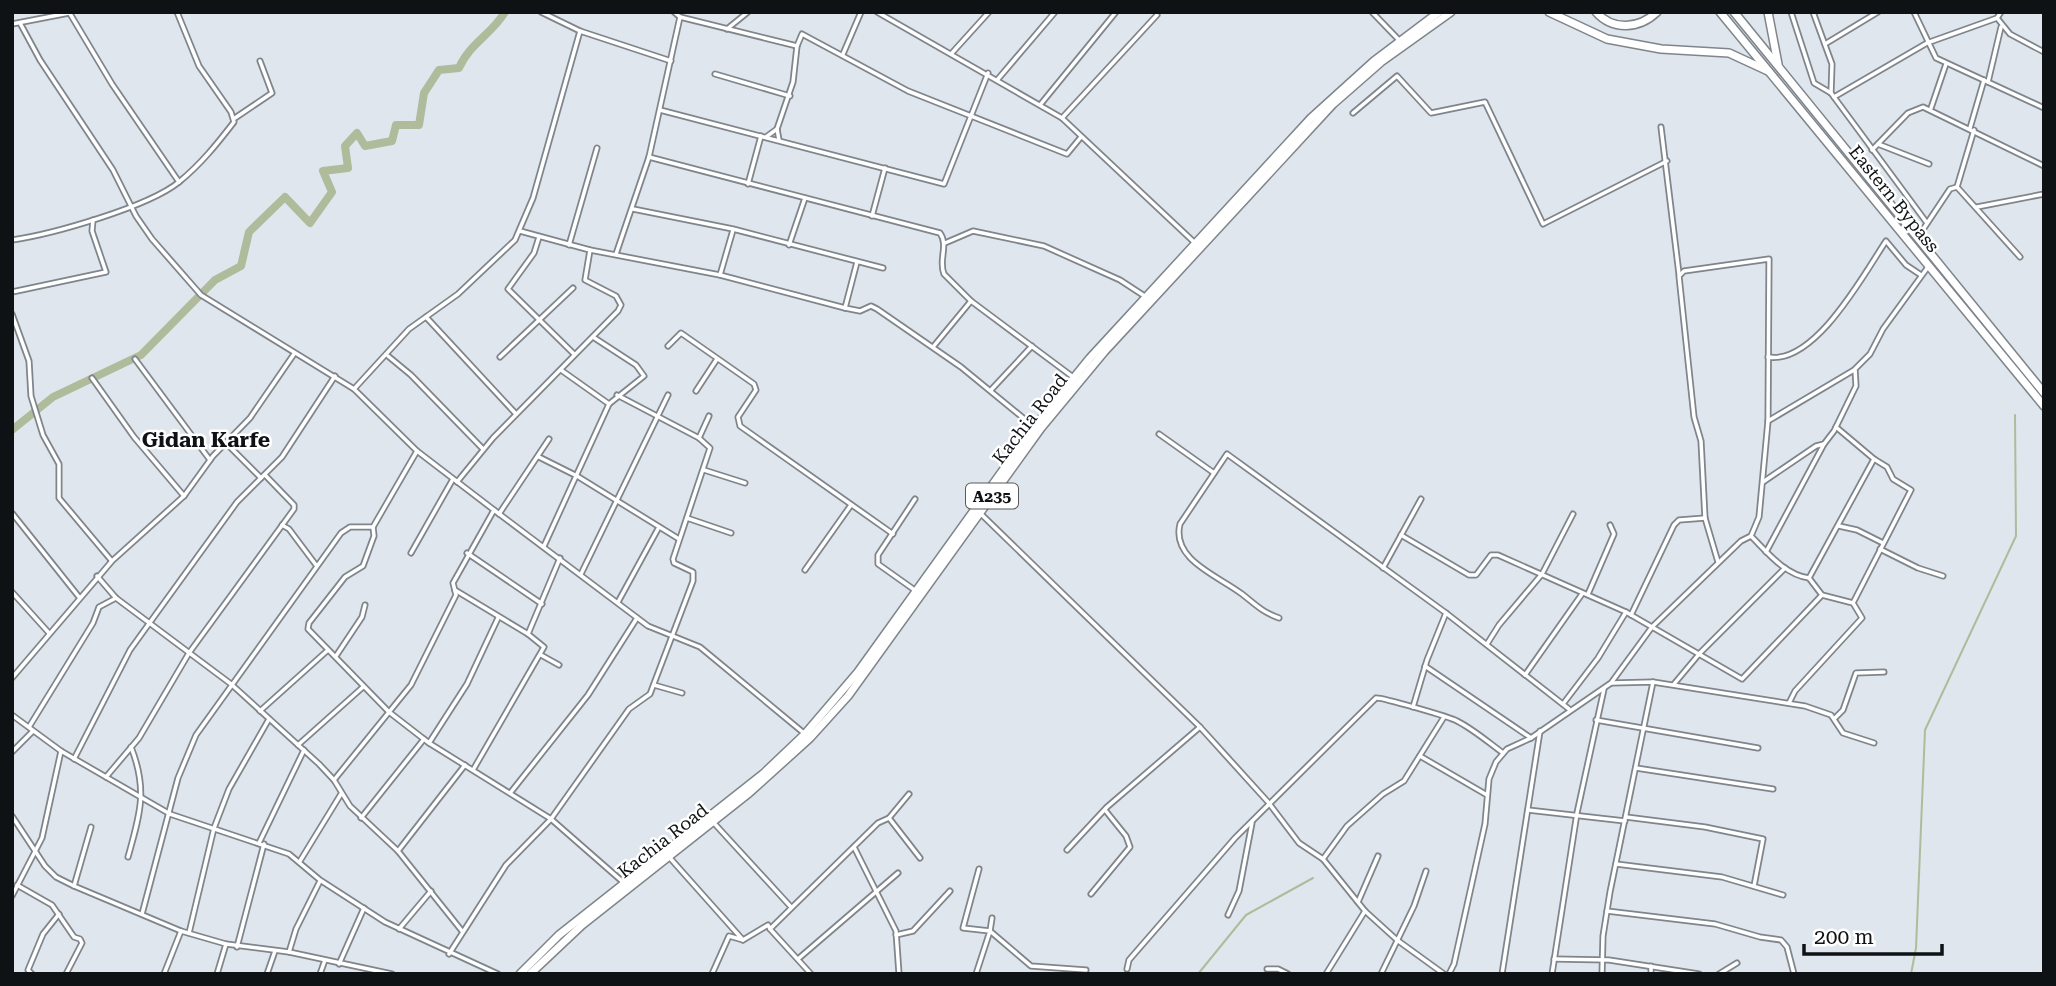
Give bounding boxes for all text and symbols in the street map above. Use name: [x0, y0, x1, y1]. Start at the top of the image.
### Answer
street label: Eastern Bypass: [1845, 141, 1944, 256]
street label: Kachia Road: [988, 369, 1072, 468]
district label: Gidan Karfe: [142, 428, 270, 452]
road number: A235: [966, 484, 1018, 509]
street label: Kachia Road: [614, 799, 712, 882]
scale bar: [1804, 912, 1942, 956]
text: 200 m: [1814, 925, 1874, 949]

